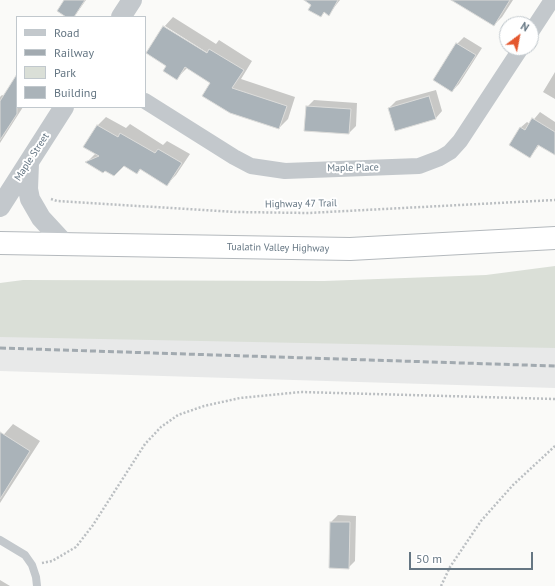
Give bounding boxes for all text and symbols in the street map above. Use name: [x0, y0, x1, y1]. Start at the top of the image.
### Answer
legend: [16, 16, 146, 108]
north arrow: [499, 16, 539, 56]
text: N: [518, 19, 532, 35]
text: Road: [54, 25, 79, 40]
text: Railway: [54, 45, 94, 60]
text: Park: [54, 65, 76, 80]
text: Building: [54, 85, 97, 100]
street label: Maple Street: [12, 131, 52, 183]
street label: Maple Place: [327, 162, 379, 174]
street label: Highway 47 Trail: [265, 197, 337, 211]
street label: Tualatin Valley Highway: [227, 241, 329, 255]
scale bar: [411, 544, 535, 570]
text: 50 m: [416, 551, 442, 566]

